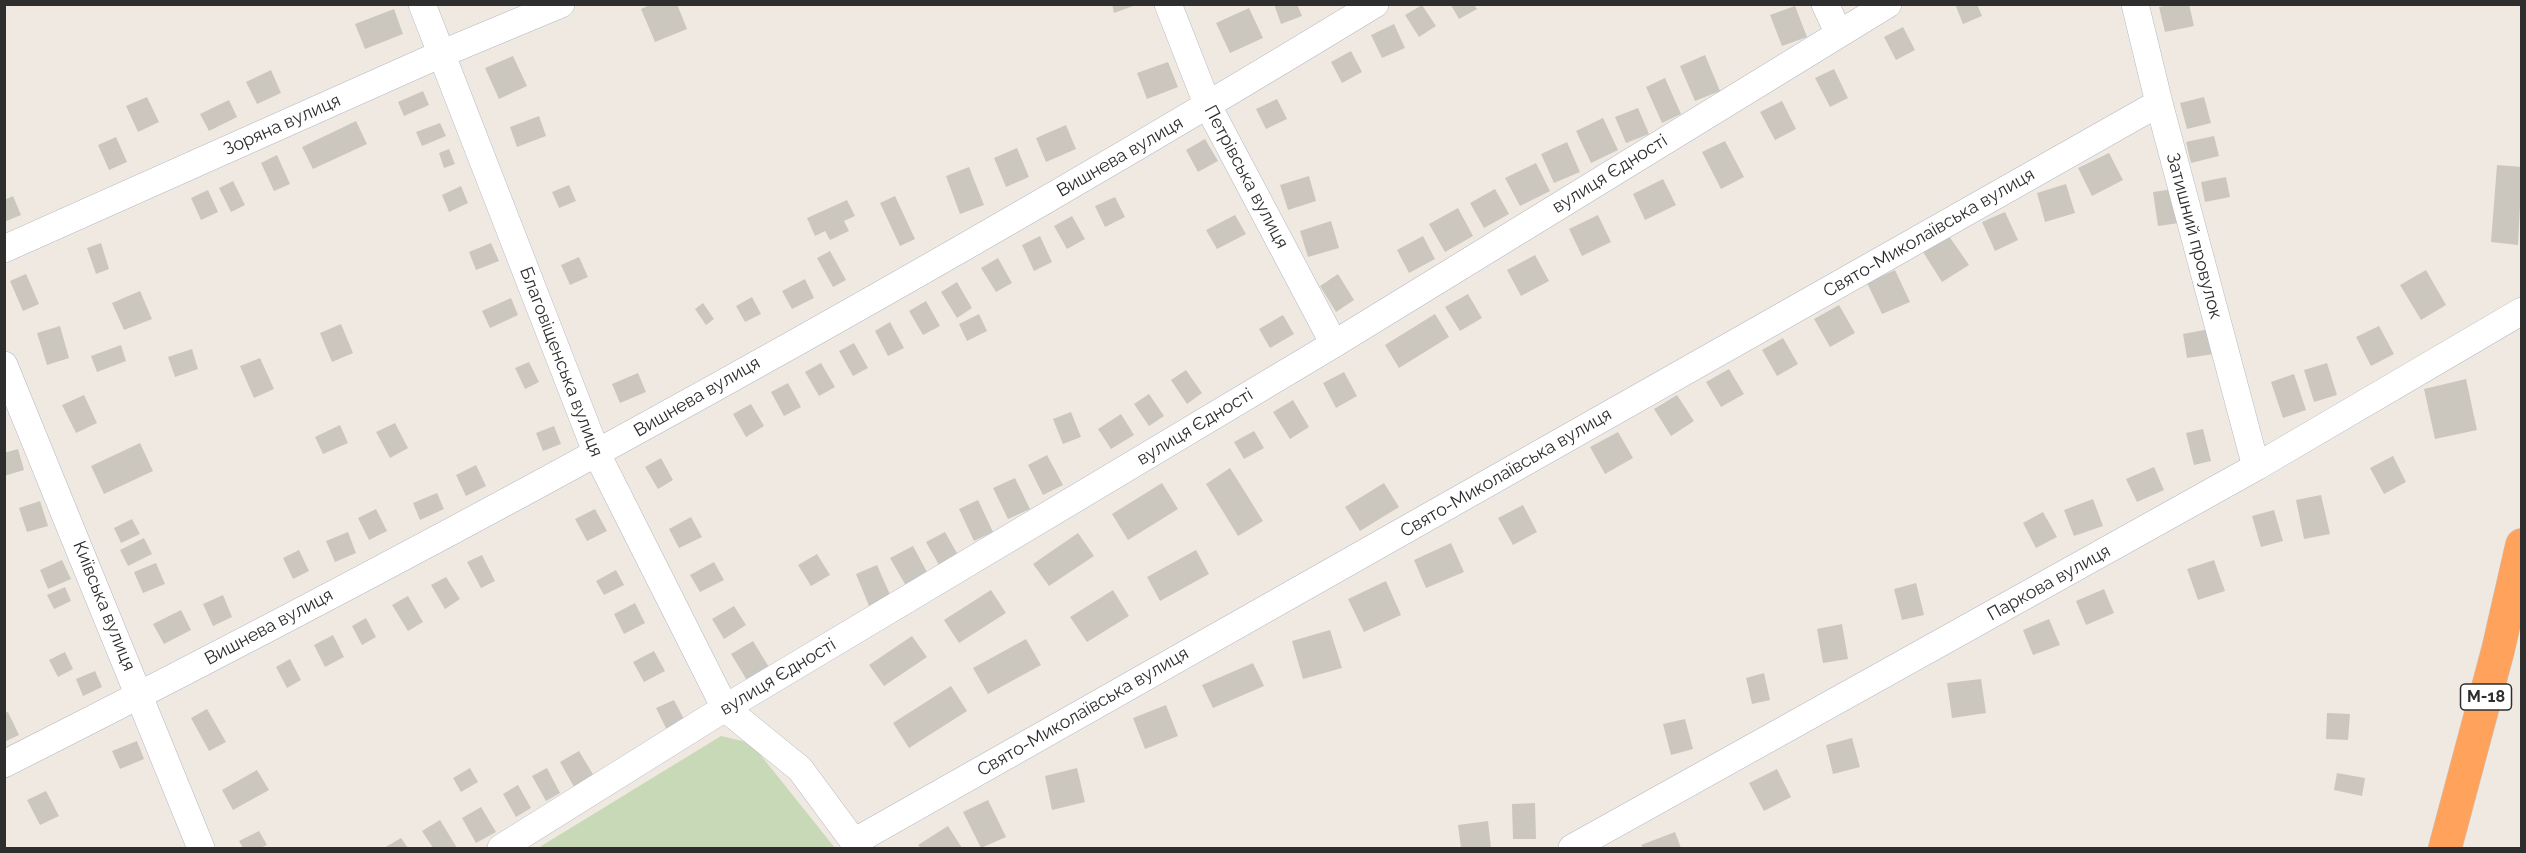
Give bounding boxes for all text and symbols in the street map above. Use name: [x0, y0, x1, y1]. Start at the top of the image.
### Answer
street label: Зоряна вулиця: [220, 90, 344, 160]
street label: Петрівська вулиця: [1199, 102, 1293, 252]
street label: Вишнева вулиця: [1053, 112, 1187, 202]
street label: вулиця Єдності: [1549, 130, 1671, 218]
street label: Затишний провулок: [2161, 150, 2227, 322]
street label: Свято-Миколаївська вулиця: [1820, 164, 2038, 302]
street label: Благовіщенська вулиця: [515, 264, 607, 460]
street label: Вишнева вулиця: [630, 352, 764, 442]
street label: вулиця Єдності: [1133, 384, 1257, 470]
street label: Свято-Миколаївська вулиця: [1397, 404, 1615, 542]
street label: Київська вулиця: [68, 538, 140, 674]
street label: Паркова вулиця: [1984, 540, 2114, 626]
street label: Вишнева вулиця: [201, 584, 337, 670]
street label: вулиця Єдності: [716, 634, 840, 720]
street label: Свято-Миколаївська вулиця: [974, 643, 1192, 781]
road number: М-18: [2460, 684, 2512, 710]

